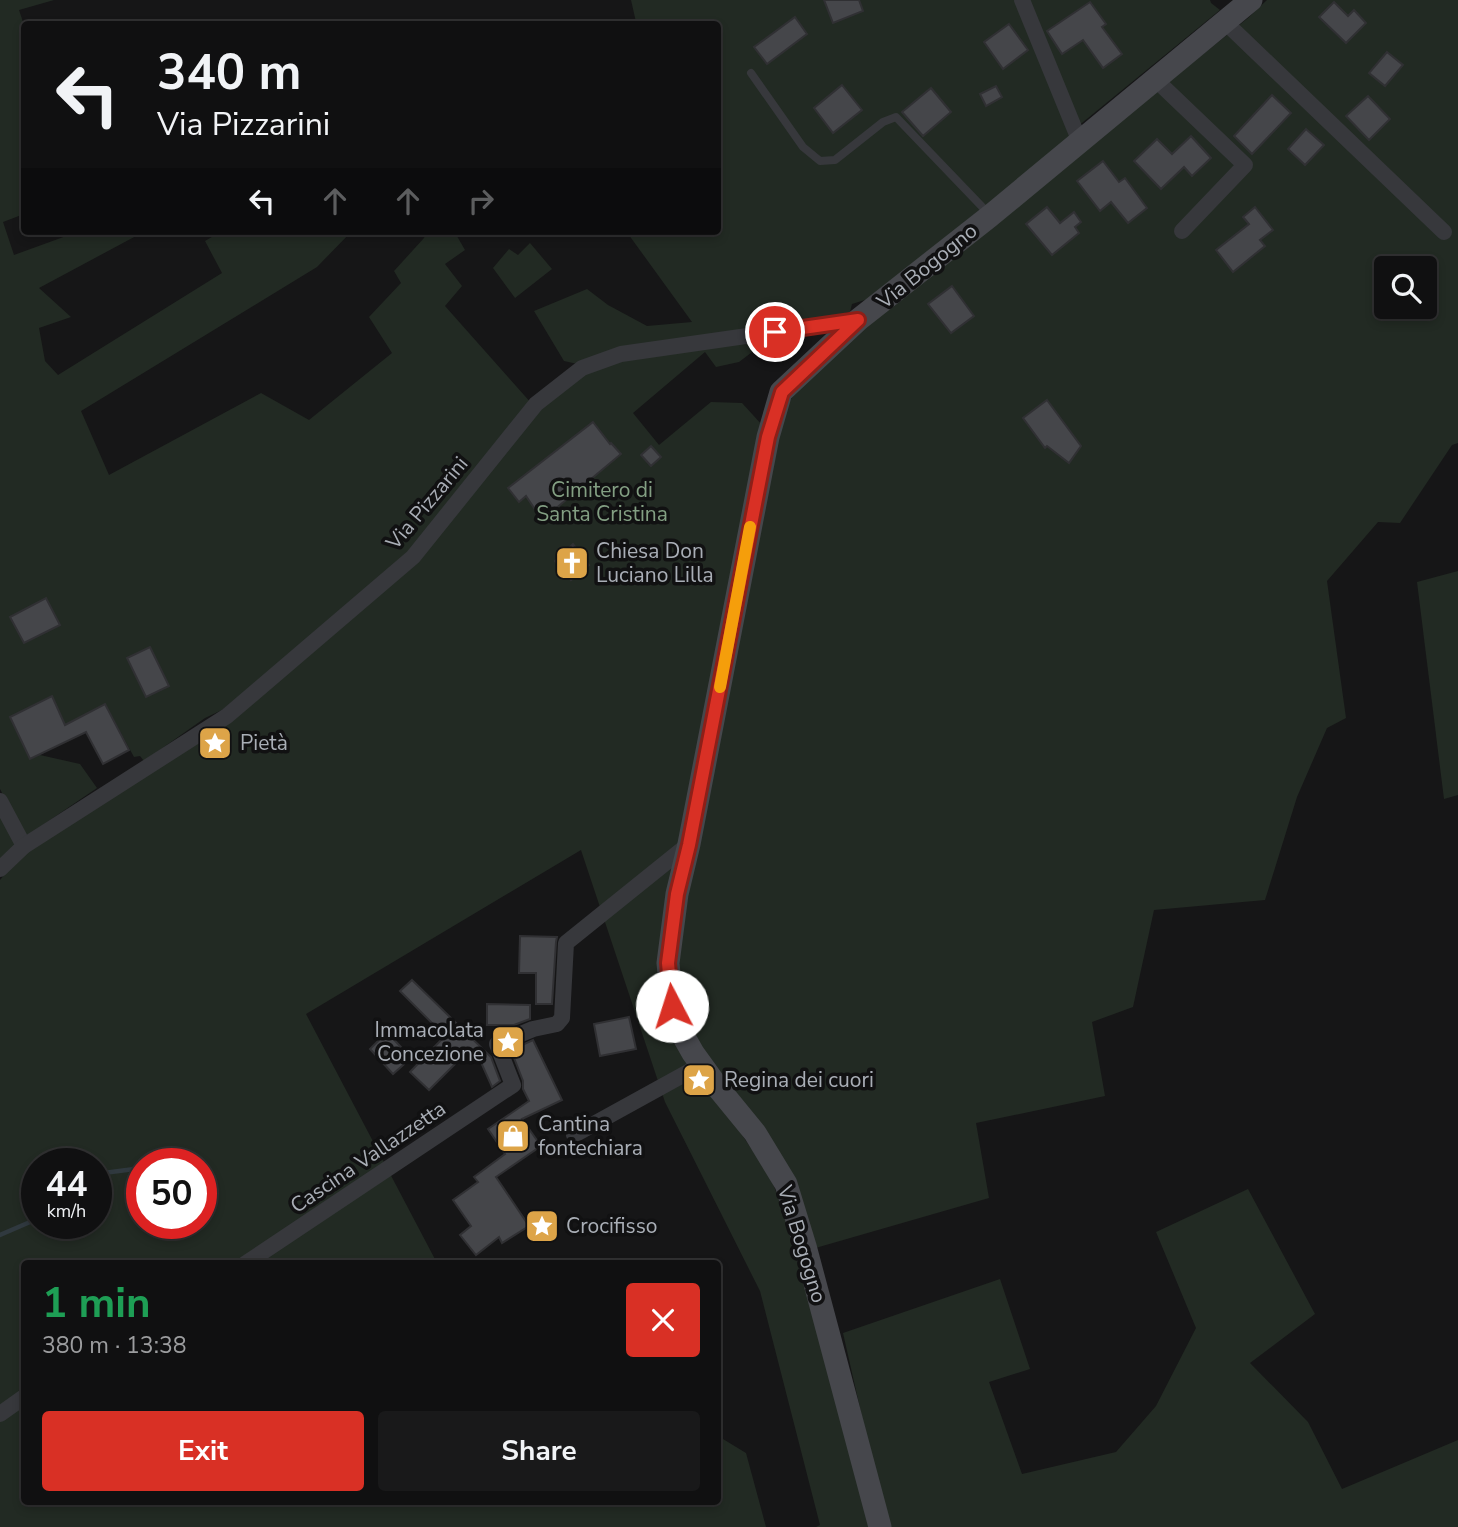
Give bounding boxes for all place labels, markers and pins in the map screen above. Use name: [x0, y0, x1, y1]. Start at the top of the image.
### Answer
pin: [745, 302, 805, 362]
place label: Chiesa Don Luciano Lilla: [596, 537, 714, 589]
church icon: Chiesa Don Luciano Lilla: [553, 544, 591, 582]
place icon: Pietà: [196, 724, 234, 762]
place label: Pietà: [240, 729, 288, 757]
place label: Immacolata Concezione: [375, 1016, 484, 1068]
place icon: Immacolata Concezione: [489, 1023, 527, 1061]
place icon: Regina dei cuori: [680, 1061, 718, 1099]
place label: Regina dei cuori: [724, 1066, 874, 1094]
place label: Cantina fontechiara: [538, 1110, 643, 1162]
shop icon: Cantina fontechiara: [494, 1117, 532, 1155]
place icon: Crocifisso: [523, 1207, 561, 1245]
place label: Crocifisso: [566, 1212, 657, 1240]

